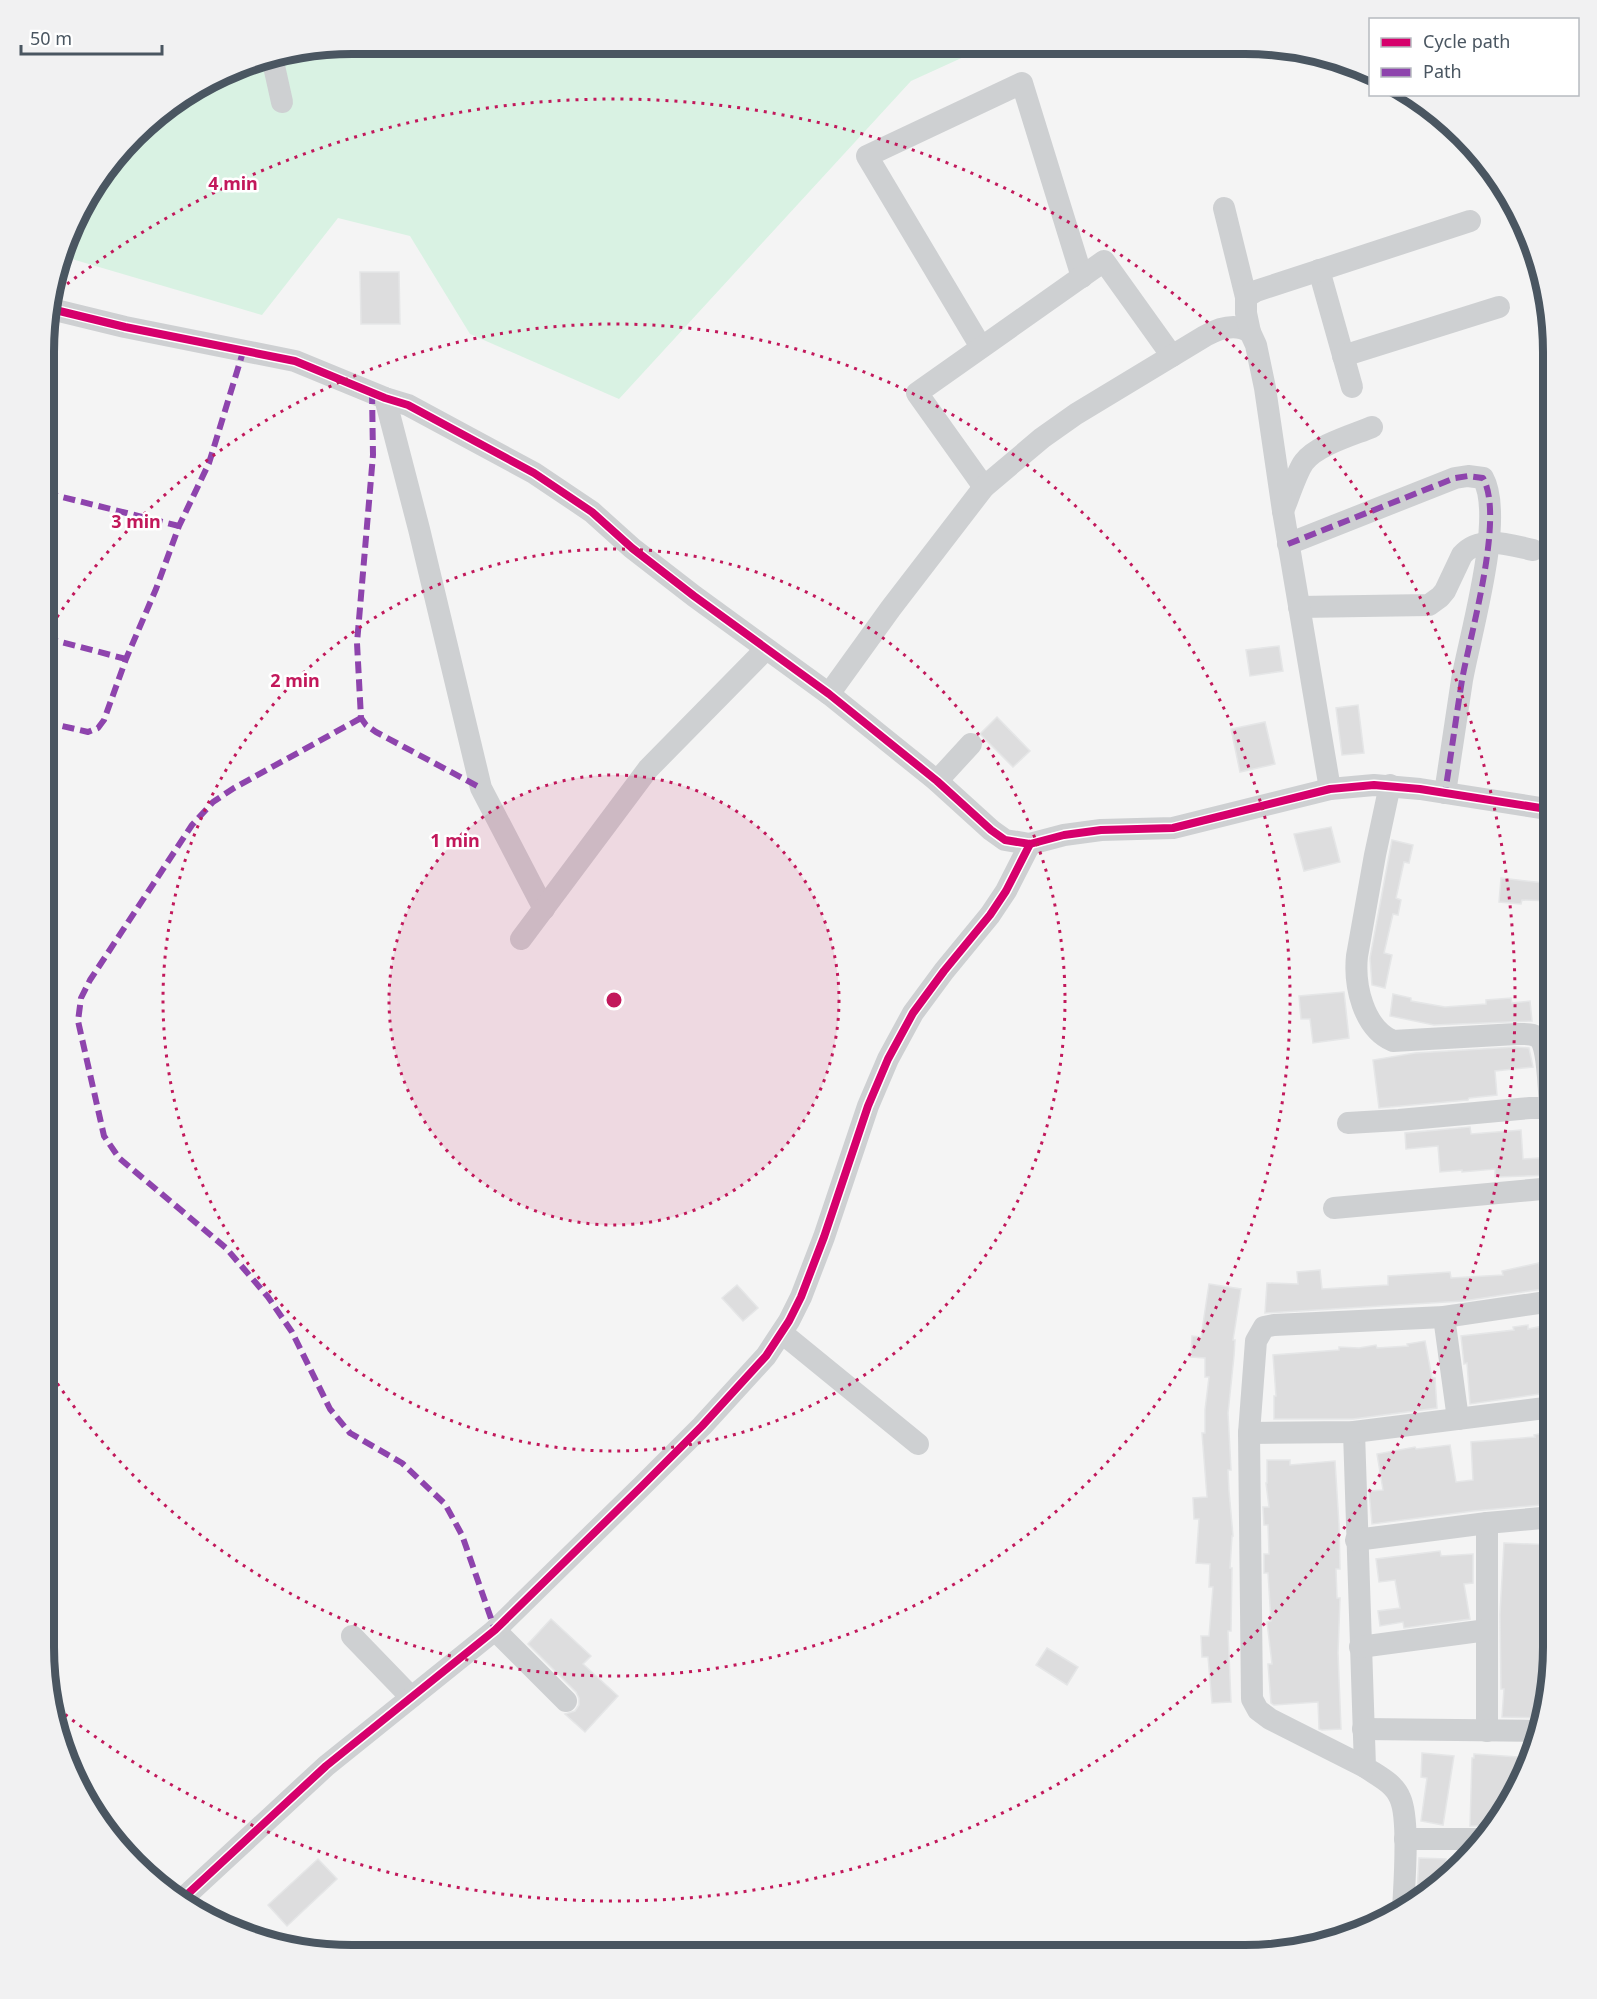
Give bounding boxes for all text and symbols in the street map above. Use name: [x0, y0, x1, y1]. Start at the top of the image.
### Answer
scale bar: [21, 18, 162, 56]
legend: [1369, 18, 1579, 96]
text: 50 m: [30, 26, 72, 50]
text: Cycle path: [1423, 29, 1510, 53]
text: Path: [1423, 59, 1462, 83]
text: 4 min: [208, 171, 258, 195]
text: 3 min: [111, 509, 161, 533]
text: 2 min: [270, 668, 320, 692]
text: 1 min: [430, 828, 480, 852]
centre of rings: [604, 990, 624, 1010]

